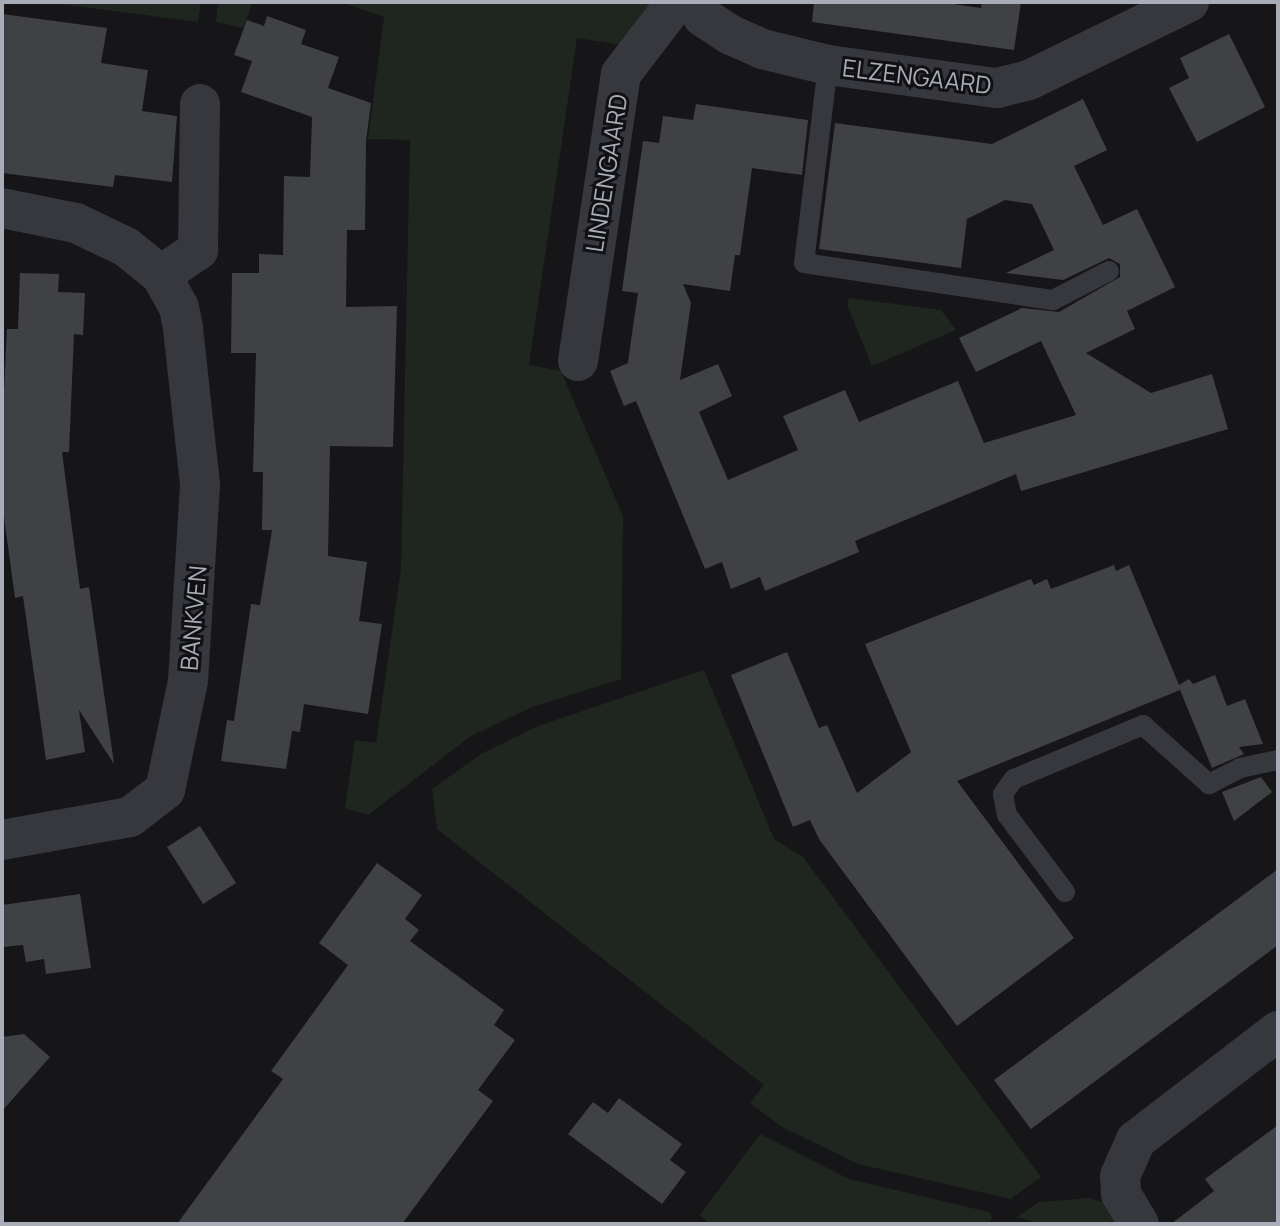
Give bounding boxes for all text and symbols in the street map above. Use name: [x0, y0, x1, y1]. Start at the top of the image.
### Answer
street label: ELZENGAARD: [841, 53, 993, 99]
street label: LINDENGAARD: [579, 92, 633, 254]
street label: BANKVEN: [174, 564, 212, 672]

